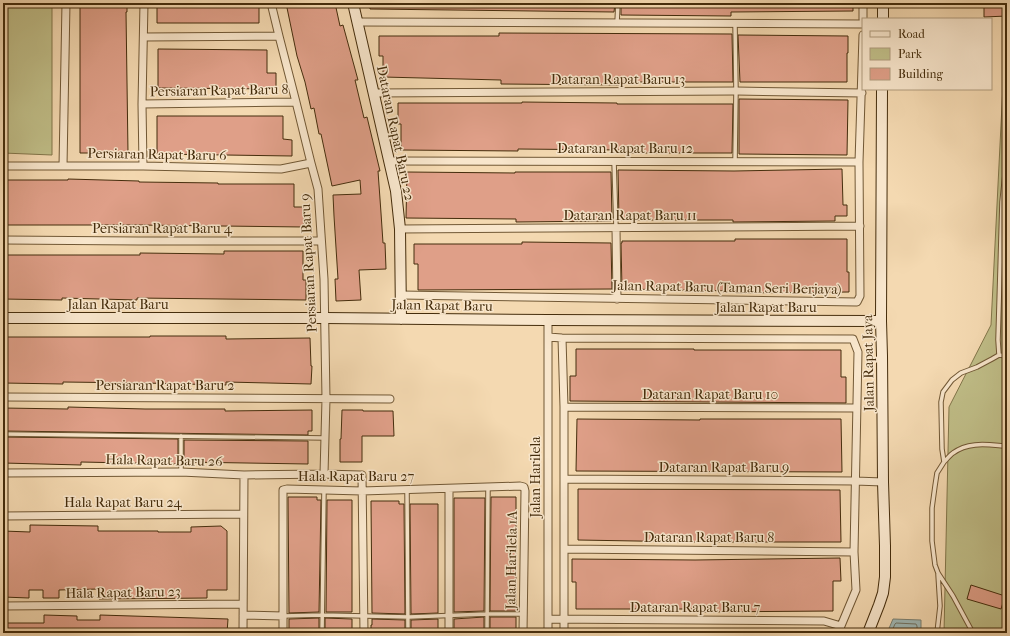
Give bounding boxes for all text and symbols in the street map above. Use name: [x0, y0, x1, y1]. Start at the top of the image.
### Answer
legend: [862, 18, 992, 90]
text: Road: [898, 27, 925, 41]
text: Park: [898, 47, 923, 61]
street label: Dataran Rapat Baru 22: [373, 64, 418, 202]
text: Building: [898, 67, 943, 81]
street label: Dataran Rapat Baru 13: [551, 71, 685, 88]
street label: Persiaran Rapat Baru 8: [149, 81, 289, 100]
street label: Dataran Rapat Baru 12: [557, 140, 693, 157]
street label: Persiaran Rapat Baru 6: [87, 145, 227, 164]
street label: Persiaran Rapat Baru 9: [296, 193, 321, 333]
street label: Dataran Rapat Baru 11: [563, 207, 697, 224]
street label: Persiaran Rapat Baru 4: [92, 220, 233, 237]
street label: Jalan Rapat Baru (Taman Seri Berjaya): [611, 277, 842, 298]
street label: Jalan Rapat Baru: [66, 296, 169, 313]
street label: Jalan Rapat Baru: [390, 296, 493, 315]
street label: Jalan Rapat Baru: [714, 299, 817, 316]
street label: Jalan Rapat Jaya: [859, 314, 878, 413]
street label: Persiaran Rapat Baru 2: [96, 377, 234, 394]
street label: Dataran Rapat Baru 10: [642, 386, 778, 403]
street label: Jalan Harilela: [527, 436, 544, 519]
street label: Hala Rapat Baru 26: [105, 451, 223, 470]
street label: Dataran Rapat Baru 9: [659, 459, 789, 476]
street label: Hala Rapat Baru 27: [298, 468, 414, 485]
street label: Hala Rapat Baru 24: [64, 494, 183, 511]
street label: Jalan Harilela 1A: [502, 510, 521, 610]
street label: Dataran Rapat Baru 8: [644, 529, 774, 546]
street label: Hala Rapat Baru 23: [65, 583, 181, 602]
street label: Dataran Rapat Baru 7: [630, 599, 760, 616]

